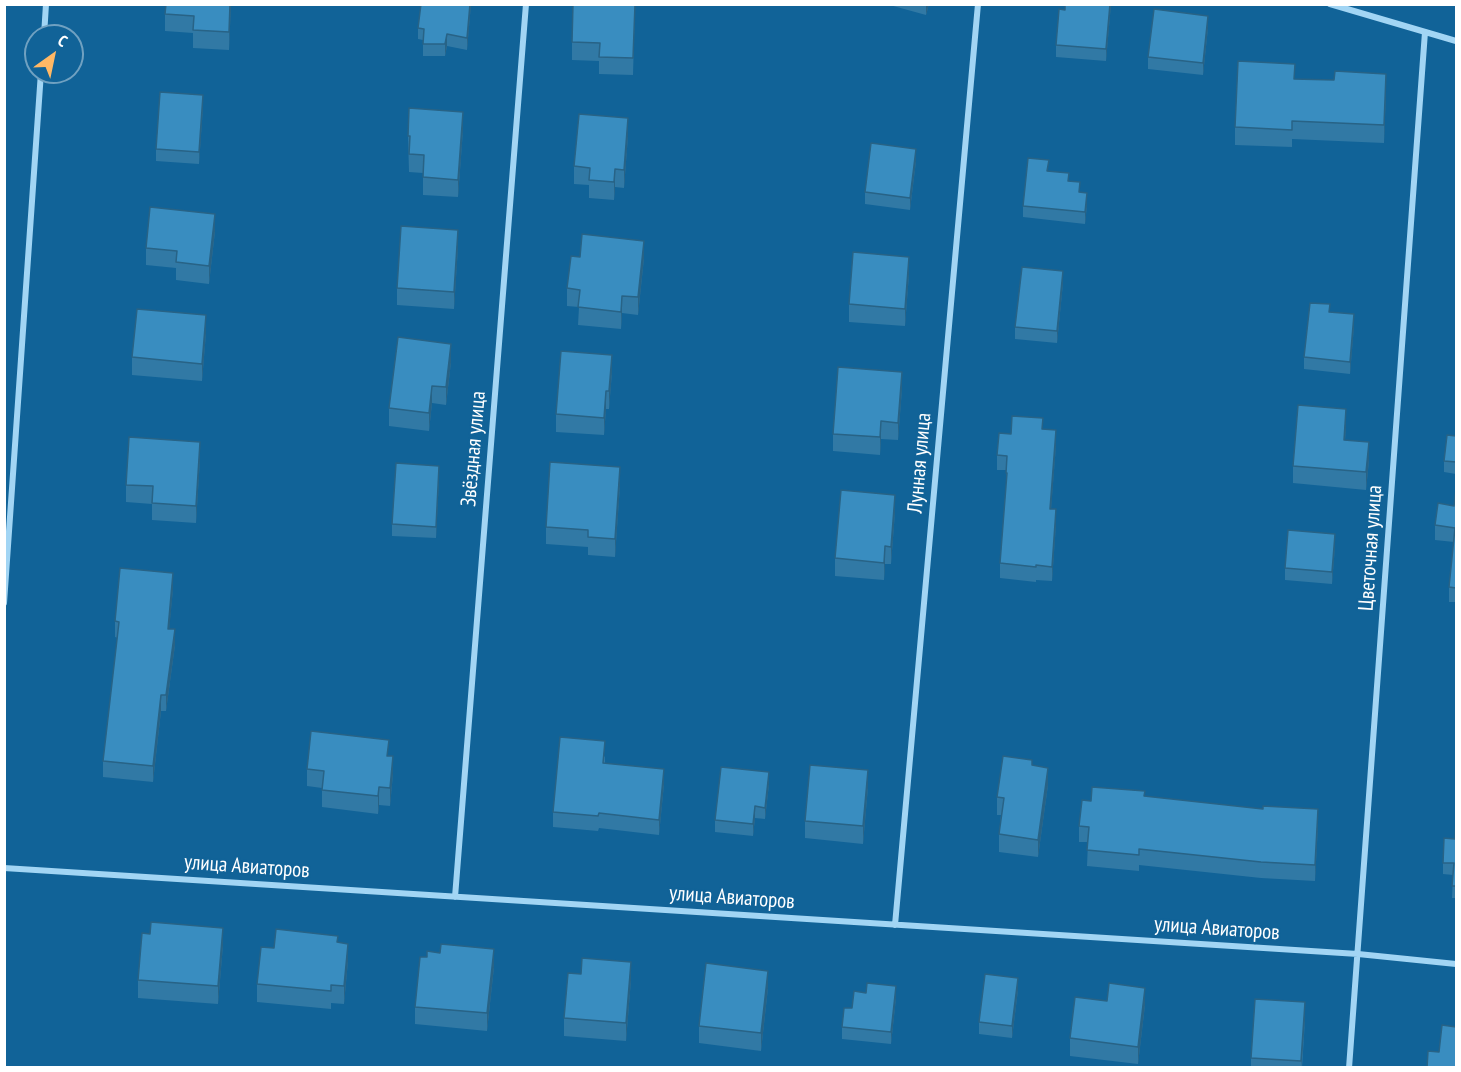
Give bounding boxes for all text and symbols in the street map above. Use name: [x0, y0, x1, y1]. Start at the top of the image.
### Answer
north arrow: [24, 24, 84, 84]
text: С: [54, 30, 71, 51]
street label: Звёздная улица: [456, 390, 492, 508]
street label: Лунная улица: [903, 412, 937, 514]
street label: Цветочная улица: [1354, 484, 1388, 612]
street label: улица Авиаторов: [183, 850, 311, 884]
street label: улица Авиаторов: [668, 881, 796, 915]
street label: улица Авиаторов: [1153, 912, 1281, 946]

